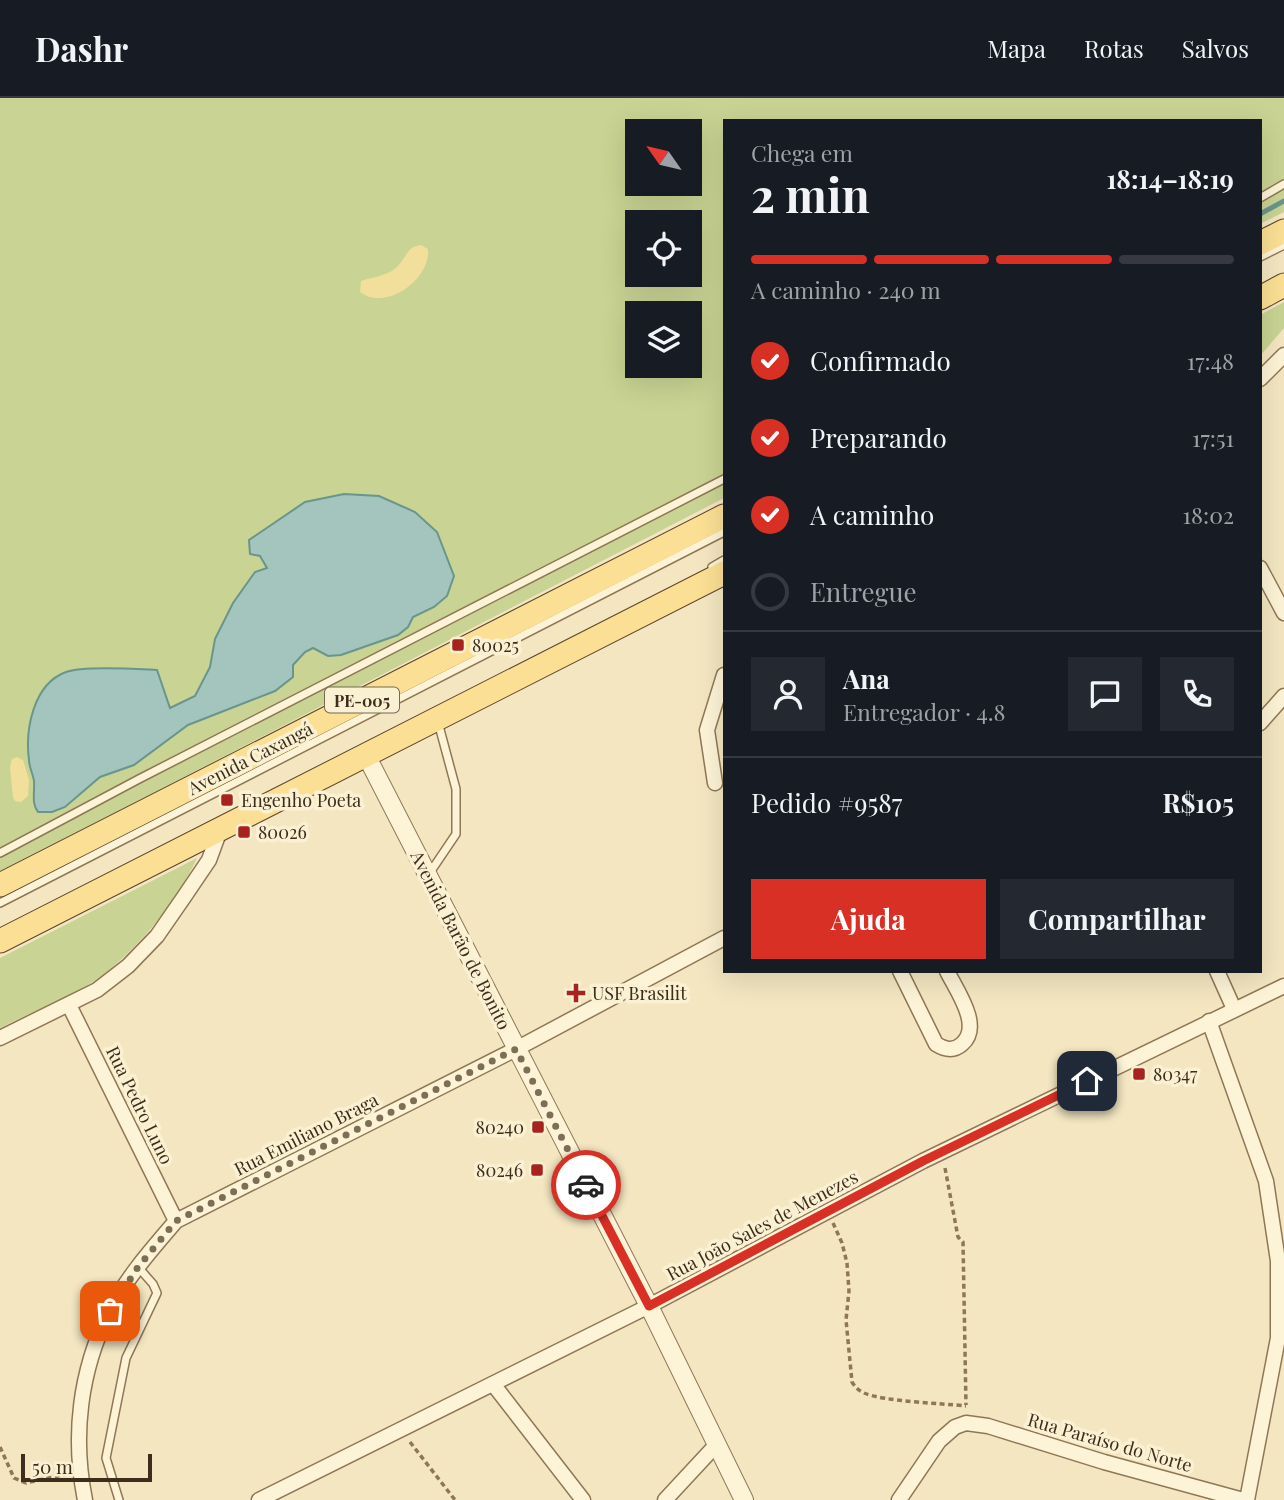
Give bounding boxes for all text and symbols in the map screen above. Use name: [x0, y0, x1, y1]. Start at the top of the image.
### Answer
text: Dashr: [35, 26, 128, 70]
text: Mapa: [987, 32, 1046, 64]
text: Rotas: [1084, 32, 1144, 64]
text: Salvos: [1182, 32, 1249, 64]
north arrow: [625, 119, 702, 196]
map controls: [625, 119, 702, 378]
text: Chega em: [751, 137, 853, 168]
text: 18:14–18:19: [1106, 161, 1234, 196]
text: 2 min: [751, 163, 870, 225]
button: locate: [625, 210, 702, 287]
text: A caminho · 240 m: [751, 274, 941, 305]
button: layers: [625, 301, 702, 378]
icon: check: [751, 342, 789, 380]
text: Confirmado: [810, 343, 951, 378]
text: 17:48: [1187, 345, 1234, 376]
icon: check: [751, 419, 789, 457]
text: Preparando: [810, 420, 947, 455]
text: 17:51: [1192, 422, 1234, 453]
icon: check: [751, 496, 789, 534]
text: A caminho: [810, 497, 934, 532]
text: 18:02: [1183, 499, 1234, 530]
text: Entregue: [810, 574, 917, 609]
place label: 80025: [472, 633, 519, 657]
marker: 80025: [450, 637, 466, 653]
button: person: [751, 657, 825, 731]
button: chat: [1068, 657, 1142, 731]
button: phone: [1160, 657, 1234, 731]
text: Ana: [843, 661, 890, 696]
road number: PE-005: [325, 688, 399, 712]
text: Entregador · 4.8: [843, 696, 1006, 727]
street label: Avenida Caxangá: [182, 716, 317, 800]
text: Pedido #9587: [751, 785, 902, 820]
text: R$105: [1162, 785, 1234, 820]
place label: Engenho Poeta: [241, 788, 361, 812]
marker: Engenho Poeta: [219, 792, 235, 808]
place label: 80026: [258, 820, 307, 844]
marker: 80026: [236, 824, 252, 840]
street label: Avenida Barão de Bonito: [405, 846, 517, 1034]
button: Ajuda: [751, 879, 986, 959]
button: Compartilhar: [1000, 879, 1234, 959]
place label: USF Brasilit: [592, 981, 687, 1005]
marker: USF Brasilit: [566, 983, 586, 1003]
street label: Rua Pedro Luno: [101, 1042, 179, 1168]
pin: [1057, 1051, 1117, 1111]
icon: home: [1068, 1062, 1106, 1100]
place label: 80347: [1153, 1062, 1198, 1086]
marker: 80347: [1131, 1066, 1147, 1082]
street label: Rua Emiliano Braga: [230, 1087, 382, 1181]
place label: 80240: [476, 1115, 524, 1139]
marker: 80240: [530, 1119, 546, 1135]
courier: [551, 1150, 621, 1220]
place label: 80246: [476, 1158, 523, 1182]
marker: 80246: [529, 1162, 545, 1178]
street label: Rua João Sales de Menezes: [662, 1164, 862, 1286]
icon: car: [567, 1166, 605, 1204]
pin: [80, 1281, 140, 1341]
icon: bag: [91, 1292, 129, 1330]
street label: Rua Paraíso do Norte: [1025, 1407, 1195, 1477]
scale bar: [21, 1451, 152, 1483]
text: 50 m: [32, 1453, 73, 1479]

